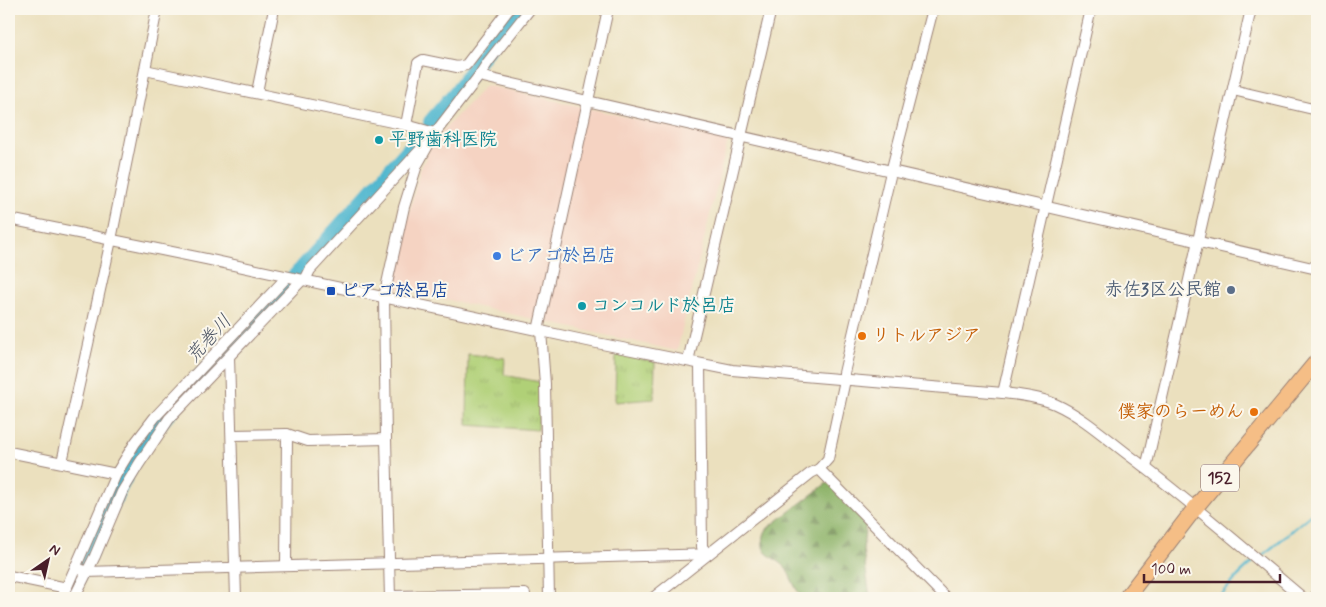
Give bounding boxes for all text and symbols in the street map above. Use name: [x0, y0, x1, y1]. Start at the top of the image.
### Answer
place label: 平野歯科医院: [389, 128, 497, 152]
marker: 平野歯科医院: [373, 134, 385, 146]
place label: ビアゴ於呂店: [507, 244, 616, 268]
marker: ビアゴ於呂店: [491, 250, 503, 262]
place label: 赤佐3区公民館: [1105, 278, 1221, 302]
place label: ピアゴ於呂店: [341, 279, 449, 303]
marker: 赤佐3区公民館: [1225, 284, 1237, 296]
marker: ピアゴ於呂店: [325, 285, 337, 297]
place label: コンコルド於呂店: [592, 294, 736, 318]
marker: コンコルド於呂店: [576, 300, 588, 312]
water label: 荒巻川: [181, 309, 237, 369]
place label: リトルアジア: [872, 324, 981, 348]
marker: リトルアジア: [856, 330, 868, 342]
place label: 僕家のらーめん: [1118, 400, 1244, 424]
marker: 僕家のらーめん: [1248, 406, 1260, 418]
road number: 152: [1201, 464, 1239, 492]
north arrow: [22, 534, 72, 584]
text: N: [46, 540, 64, 560]
scale bar: [1144, 552, 1280, 584]
text: 100 m: [1151, 560, 1191, 580]

